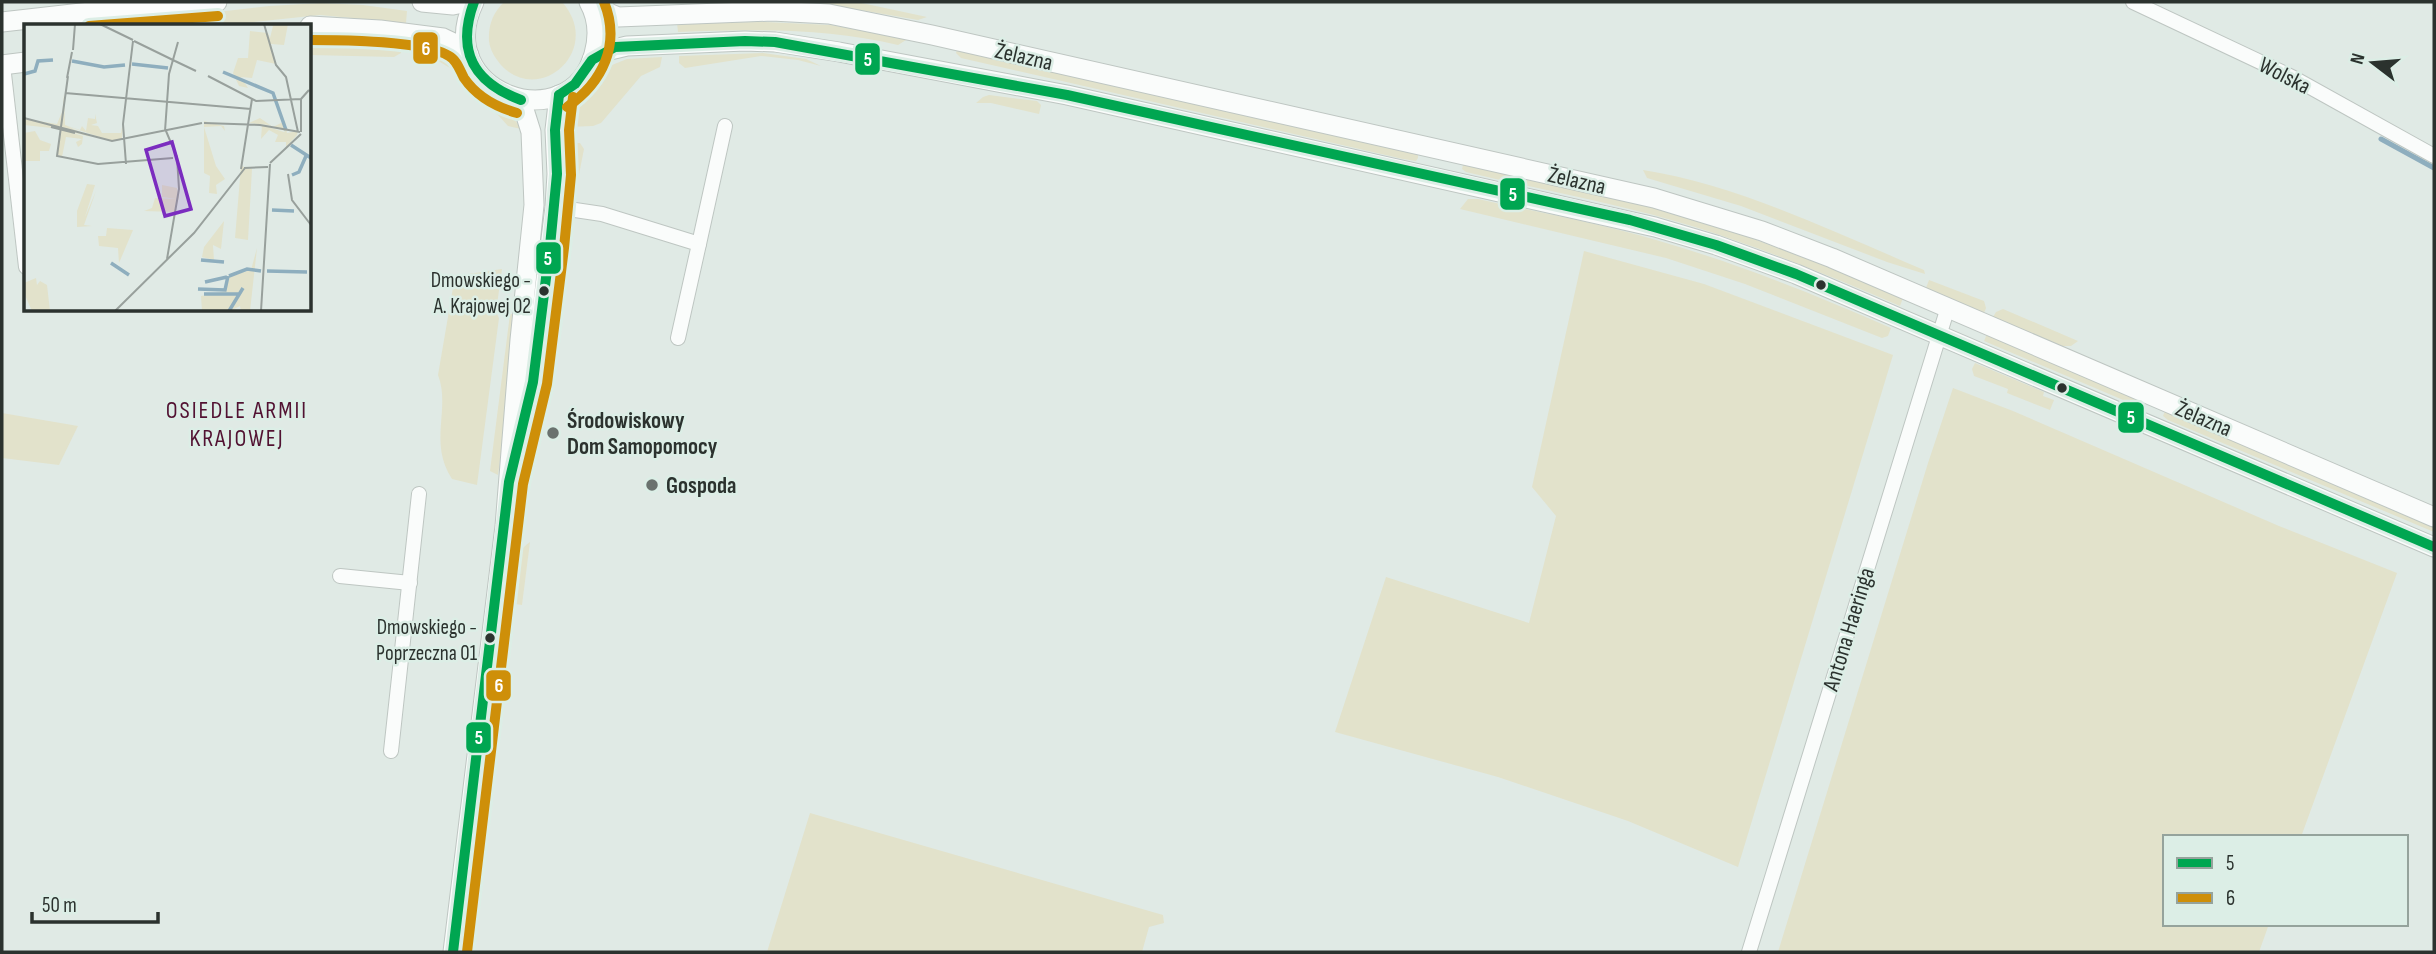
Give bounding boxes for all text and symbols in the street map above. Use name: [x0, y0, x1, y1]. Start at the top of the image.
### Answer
inset map: [24, 24, 312, 312]
north arrow: [2338, 28, 2408, 98]
line badge: 6: [412, 31, 439, 65]
street label: Żelazna: [992, 37, 1055, 77]
text: 6: [422, 38, 431, 61]
line badge: 5: [854, 42, 881, 76]
text: 5: [864, 49, 872, 72]
street label: Wolska: [2254, 51, 2315, 101]
text: N: [2346, 51, 2371, 67]
street label: Żelazna: [1545, 161, 1608, 201]
line badge: 5: [1499, 177, 1526, 211]
text: 5: [1509, 184, 1517, 207]
line badge: 5: [535, 241, 562, 275]
text: 5: [544, 248, 552, 271]
place label: Dmowskiego - A. Krajowej 02: [431, 268, 531, 319]
unlabelled marker: [1814, 278, 1828, 292]
marker: Dmowskiego - A. Krajowej 02: [537, 284, 551, 298]
unlabelled marker: [2055, 381, 2069, 395]
street label: Żelazna: [2171, 395, 2236, 443]
district label: OSIEDLE ARMII KRAJOWEJ: [166, 396, 308, 453]
line badge: 5: [2117, 401, 2145, 434]
place label: Środowiskowy Dom Samopomocy: [567, 407, 718, 461]
text: 5: [2127, 407, 2135, 430]
marker: Środowiskowy Dom Samopomocy: [545, 425, 561, 441]
place label: Gospoda: [666, 472, 736, 500]
marker: Gospoda: [644, 477, 660, 493]
street label: Antona Haeringa: [1817, 564, 1881, 695]
place label: Dmowskiego - Poprzeczna 01: [376, 615, 478, 666]
marker: Dmowskiego - Poprzeczna 01: [483, 631, 497, 645]
line badge: 6: [485, 669, 512, 702]
text: 6: [495, 675, 504, 698]
line badge: 5: [465, 721, 492, 754]
text: 5: [475, 727, 483, 750]
legend: [2163, 835, 2408, 926]
text: 5: [2226, 851, 2234, 876]
scale bar: [32, 880, 158, 924]
text: 6: [2226, 886, 2235, 911]
text: 50 m: [42, 893, 77, 918]

